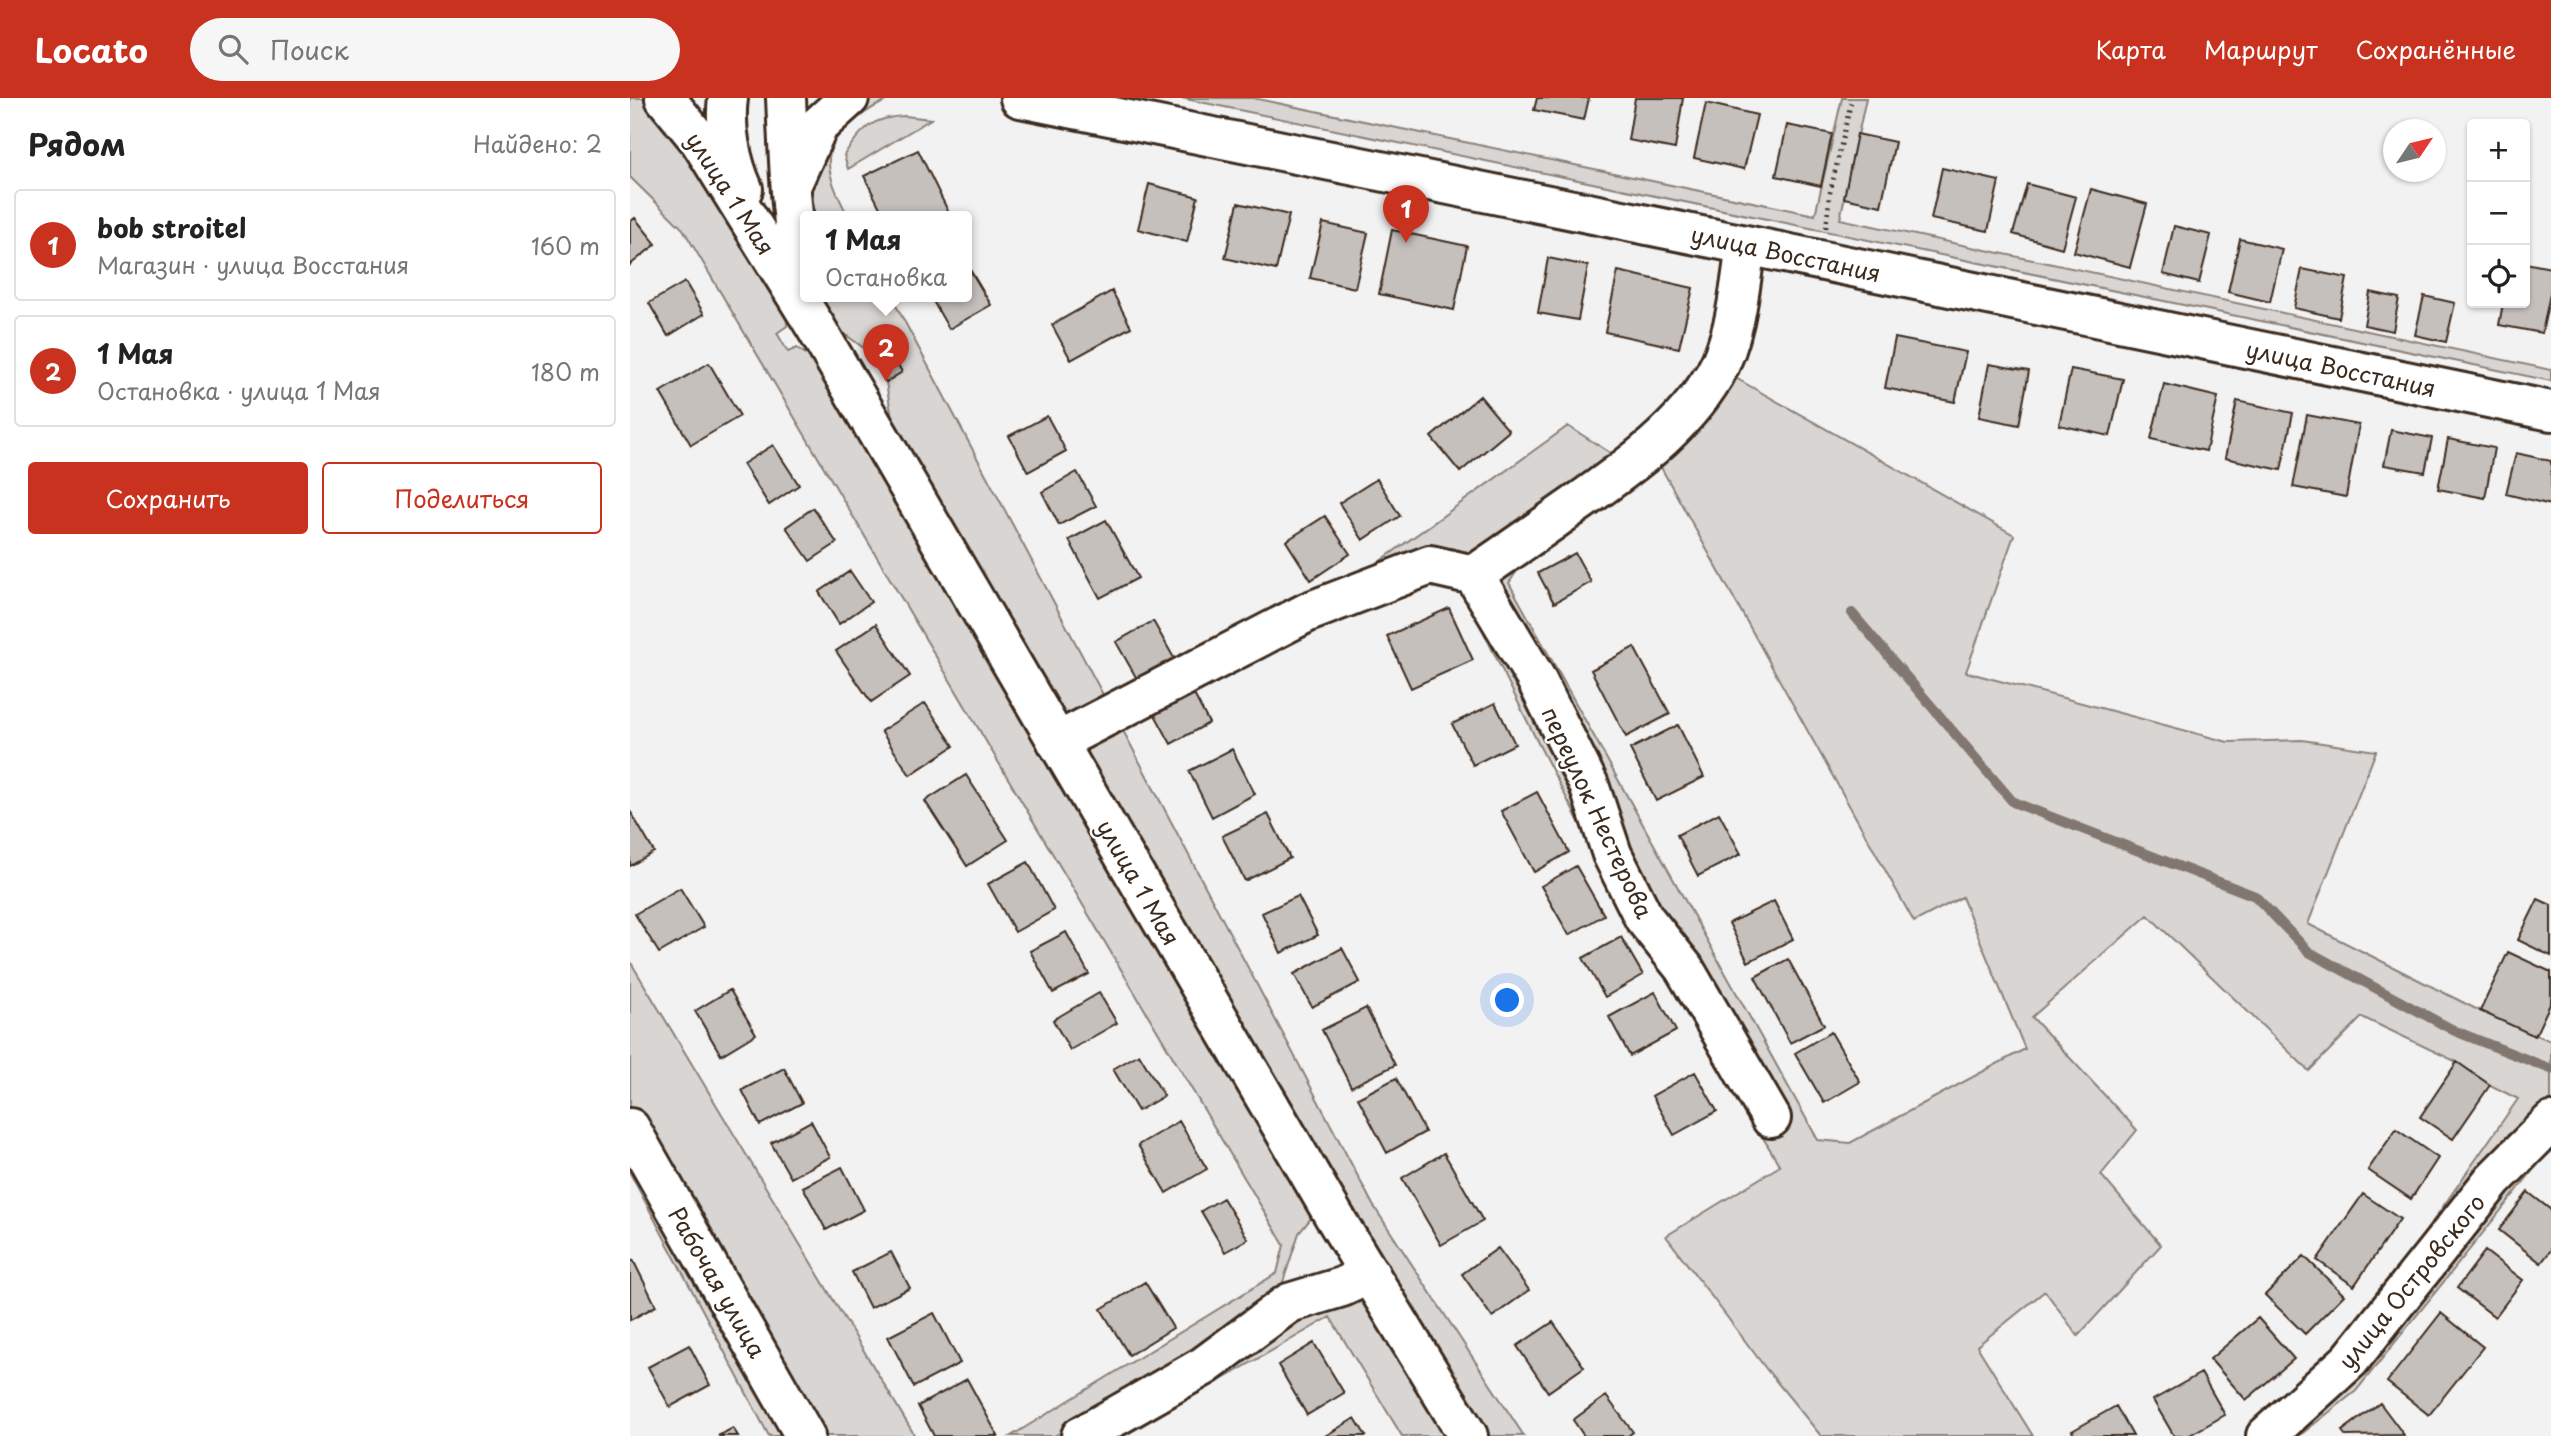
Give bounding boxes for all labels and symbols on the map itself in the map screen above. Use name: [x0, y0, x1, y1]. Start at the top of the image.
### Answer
north arrow: [2383, 119, 2446, 182]
street label: улица 1 Мая: [678, 125, 784, 261]
pin: 1: [1383, 185, 1429, 243]
street label: улица Восстания: [1688, 216, 1884, 290]
pin: 2: [863, 324, 909, 382]
street label: улица Восстания: [2243, 331, 2439, 405]
street label: переулок Нестерова: [1533, 700, 1663, 924]
street label: улица 1 Мая: [1089, 812, 1189, 952]
your location: [1490, 983, 1524, 1017]
street label: улица Островского: [2329, 1186, 2493, 1376]
street label: Рабочая улица: [661, 1200, 776, 1365]

